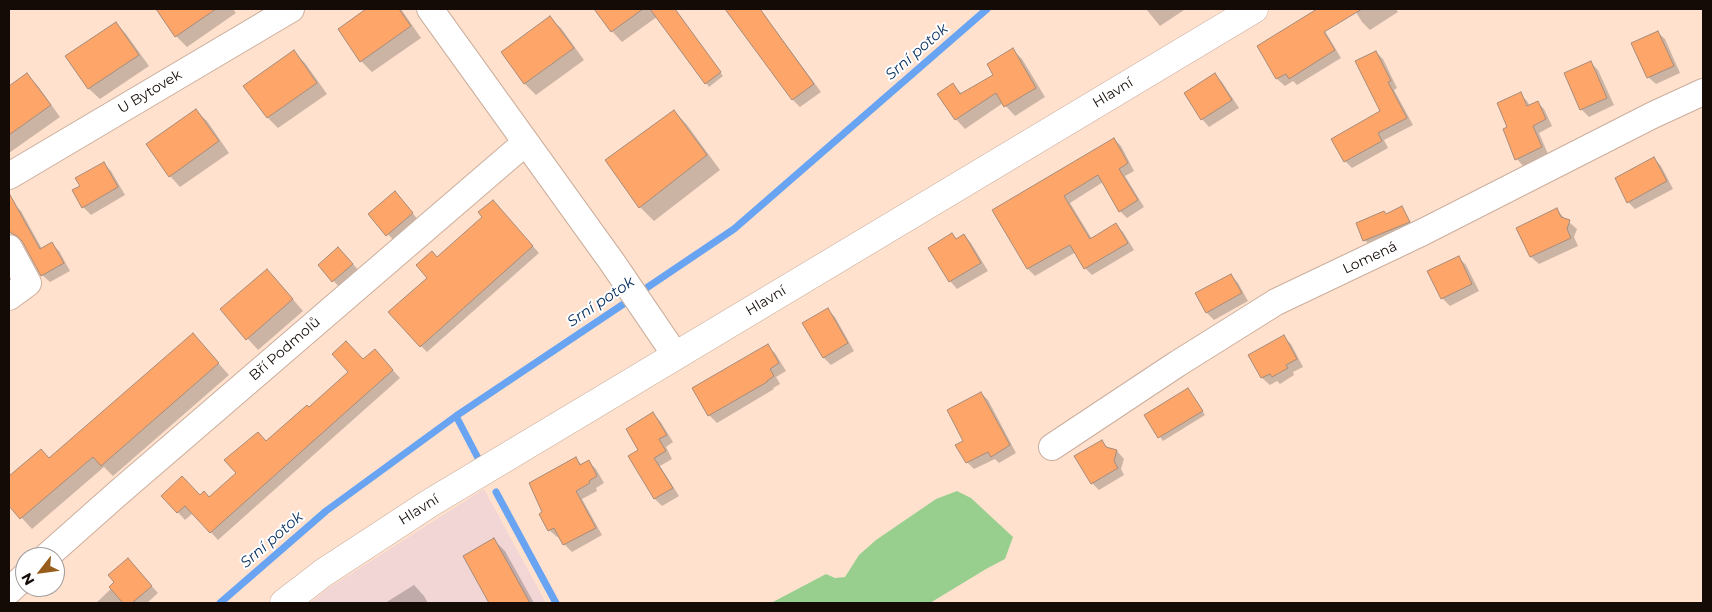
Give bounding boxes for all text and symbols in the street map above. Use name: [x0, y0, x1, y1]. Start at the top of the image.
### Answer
water label: Srní potok: [882, 20, 952, 84]
street label: U Bytovek: [115, 66, 185, 118]
street label: Hlavní: [1090, 74, 1136, 112]
street label: Lomená: [1340, 238, 1400, 278]
water label: Srní potok: [564, 273, 638, 331]
street label: Hlavní: [743, 282, 789, 320]
street label: Bří Podmolů: [246, 314, 324, 384]
street label: Hlavní: [396, 491, 442, 529]
water label: Srní potok: [237, 508, 307, 572]
north arrow: [15, 547, 65, 597]
text: N: [17, 570, 38, 588]

